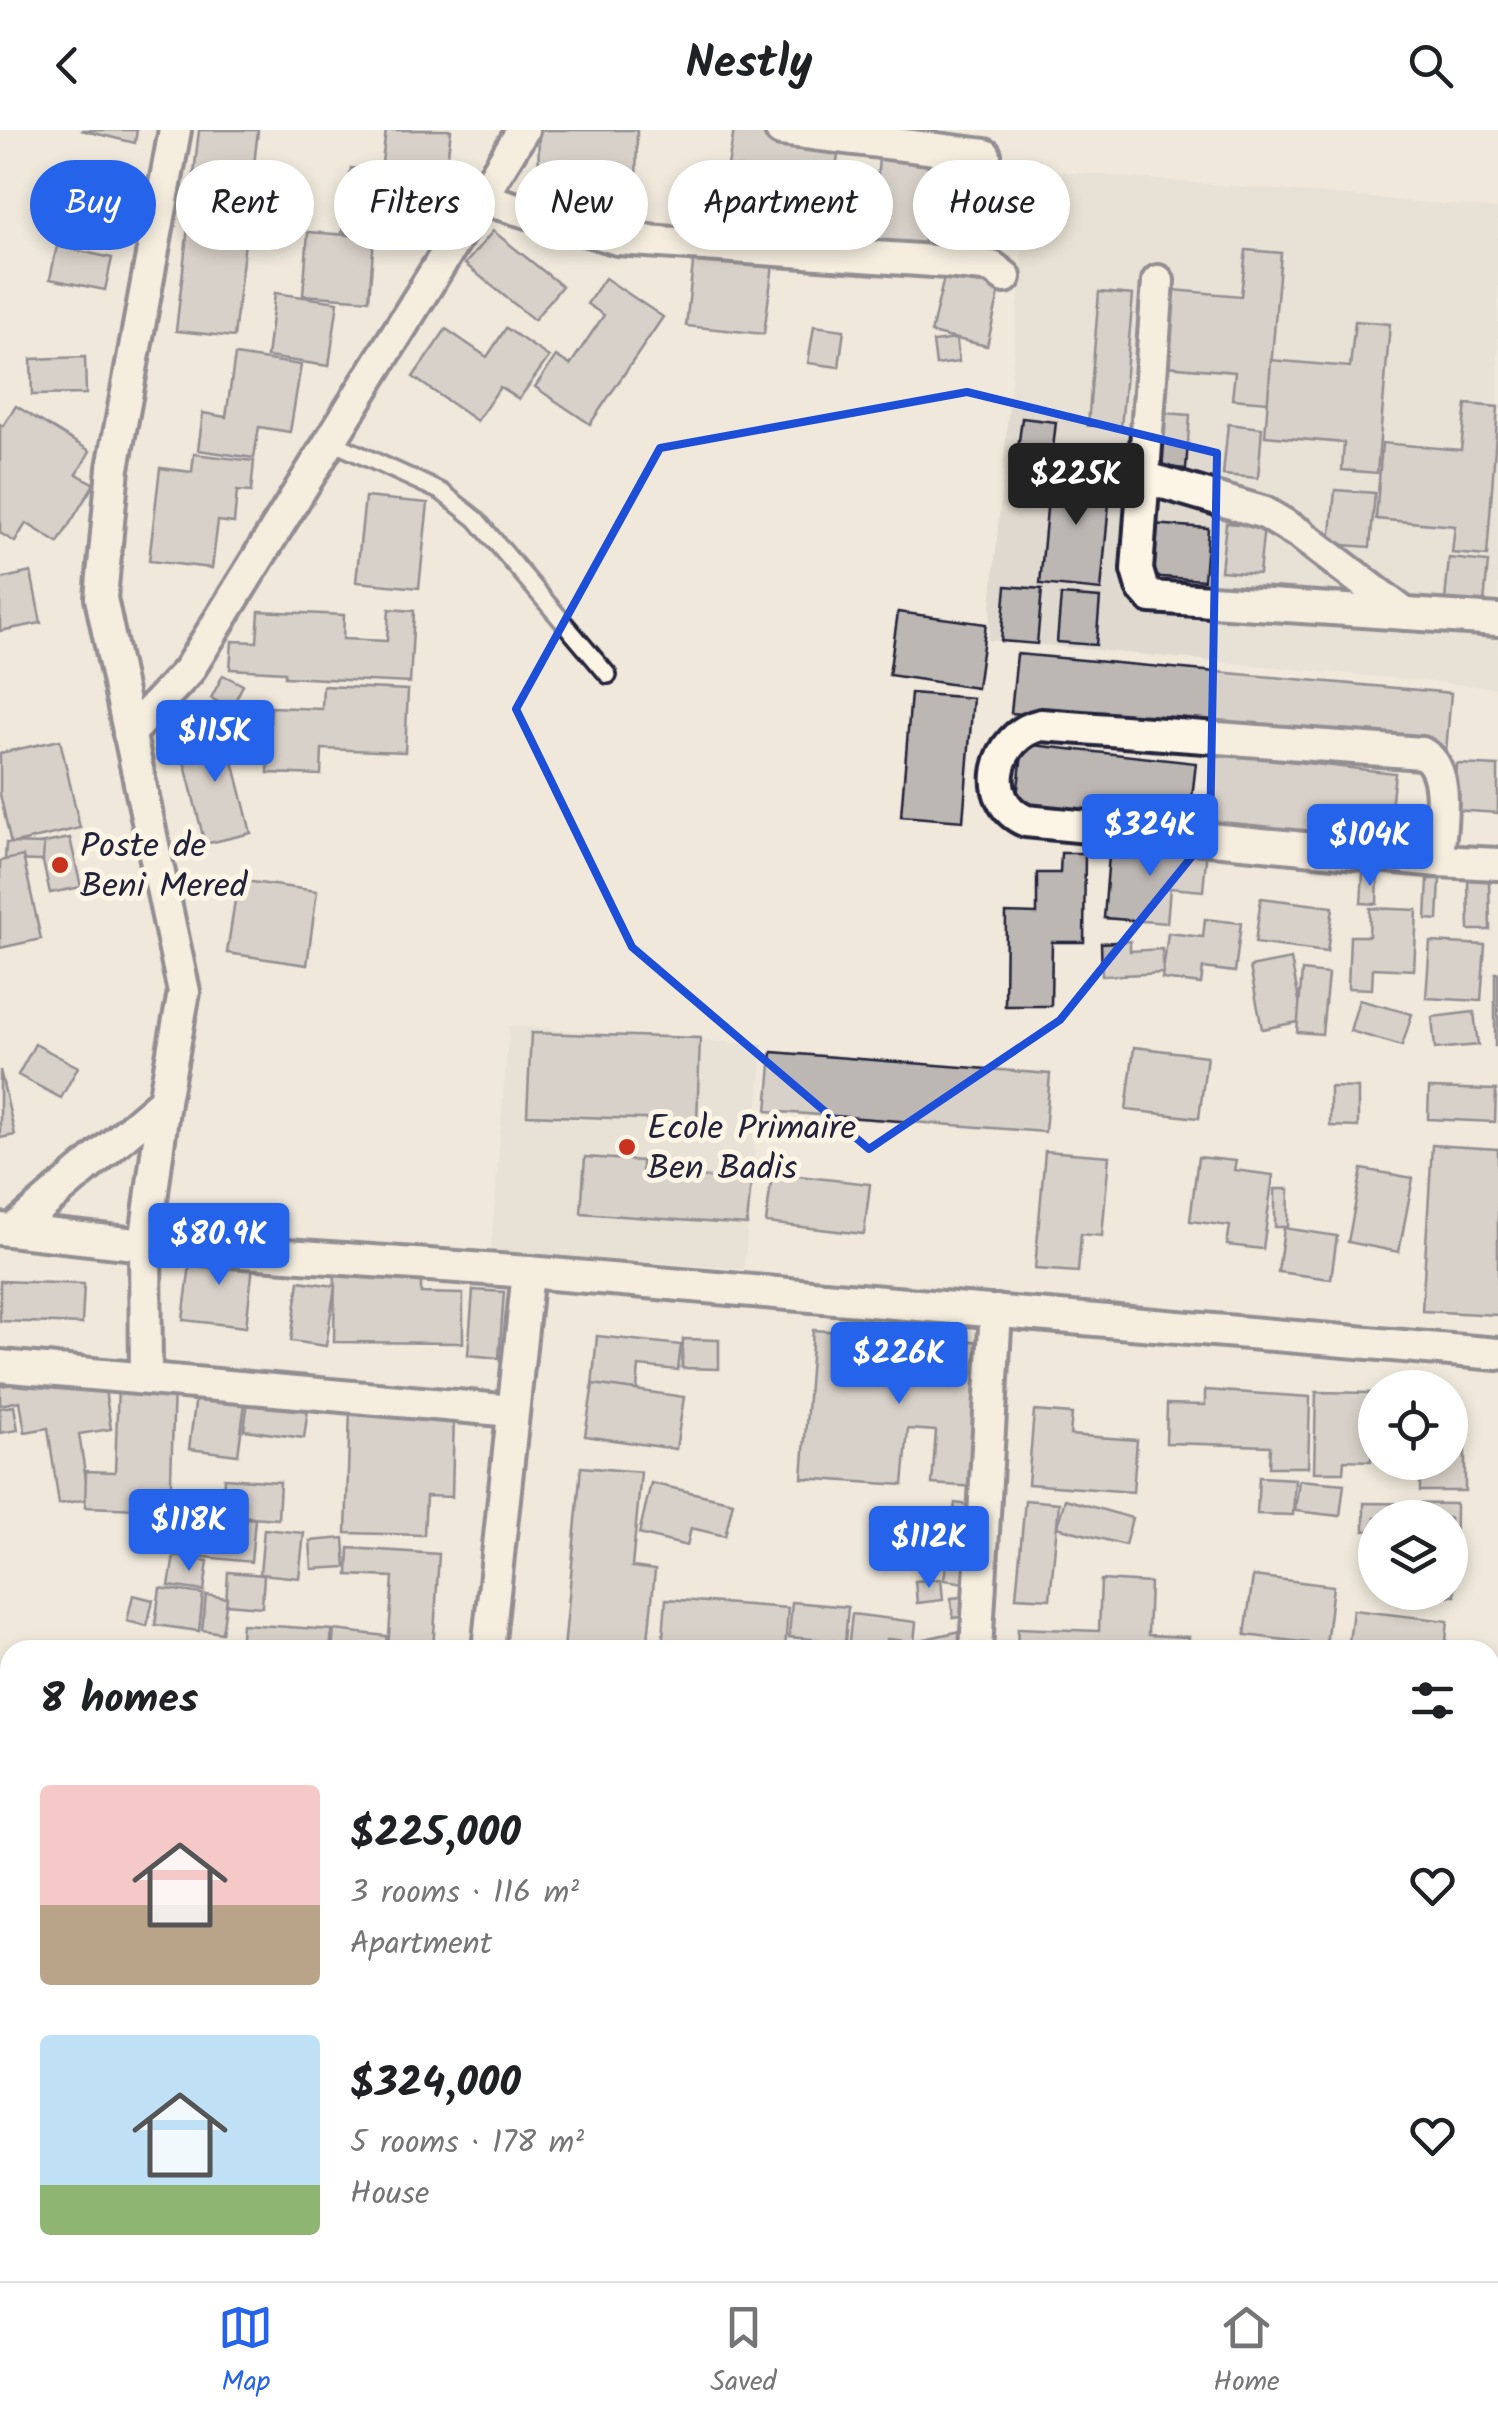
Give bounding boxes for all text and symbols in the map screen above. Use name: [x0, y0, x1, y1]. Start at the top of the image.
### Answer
text: Nestly: [685, 29, 813, 101]
icon: back: [40, 38, 95, 93]
icon: search: [1403, 38, 1458, 93]
chip: Buy: [30, 160, 156, 250]
chip: Rent: [176, 160, 314, 250]
chip: Filters: [334, 160, 495, 250]
chip: New: [515, 160, 648, 250]
chip: Apartment: [668, 160, 893, 250]
chip: House: [913, 160, 1070, 250]
pin: $225K: [1006, 443, 1146, 528]
text: $225K: [1030, 450, 1122, 501]
pin: $115K: [145, 700, 285, 785]
text: $115K: [178, 707, 252, 758]
pin: $324K: [1080, 794, 1220, 879]
text: $324K: [1104, 801, 1196, 852]
pin: $104K: [1300, 804, 1440, 889]
text: $104K: [1329, 811, 1411, 862]
place label: Poste de Beni Mered: [80, 820, 249, 916]
marker: Poste de Beni Mered: [49, 854, 71, 876]
place label: Ecole Primaire Ben Badis: [647, 1102, 856, 1198]
marker: Ecole Primaire Ben Badis: [616, 1136, 638, 1158]
pin: $80.9K: [138, 1203, 300, 1288]
text: $80.9K: [170, 1210, 268, 1261]
pin: $226K: [829, 1322, 969, 1407]
text: $226K: [853, 1329, 945, 1380]
map controls: [1358, 1370, 1468, 1610]
button: locate: [1358, 1370, 1468, 1480]
pin: $118K: [119, 1489, 259, 1574]
text: $118K: [151, 1496, 227, 1547]
button: layers: [1358, 1500, 1468, 1610]
pin: $112K: [859, 1506, 999, 1591]
text: $112K: [891, 1513, 967, 1564]
text: 8 homes: [40, 1667, 198, 1734]
icon: filters: [1405, 1673, 1460, 1728]
text: $225,000: [350, 1801, 521, 1868]
icon: home: [120, 1825, 240, 1945]
icon: heart: [1405, 1858, 1460, 1913]
text: 3 rooms · 116 m²: [350, 1868, 579, 1919]
text: Apartment: [350, 1919, 492, 1970]
text: $324,000: [350, 2051, 521, 2118]
icon: home: [120, 2075, 240, 2195]
icon: heart: [1405, 2108, 1460, 2163]
text: 5 rooms · 178 m²: [350, 2118, 584, 2169]
text: House: [350, 2169, 429, 2220]
tab: Map: [218, 2300, 273, 2405]
tab: Saved: [710, 2300, 777, 2405]
tab: Home: [1213, 2300, 1280, 2405]

